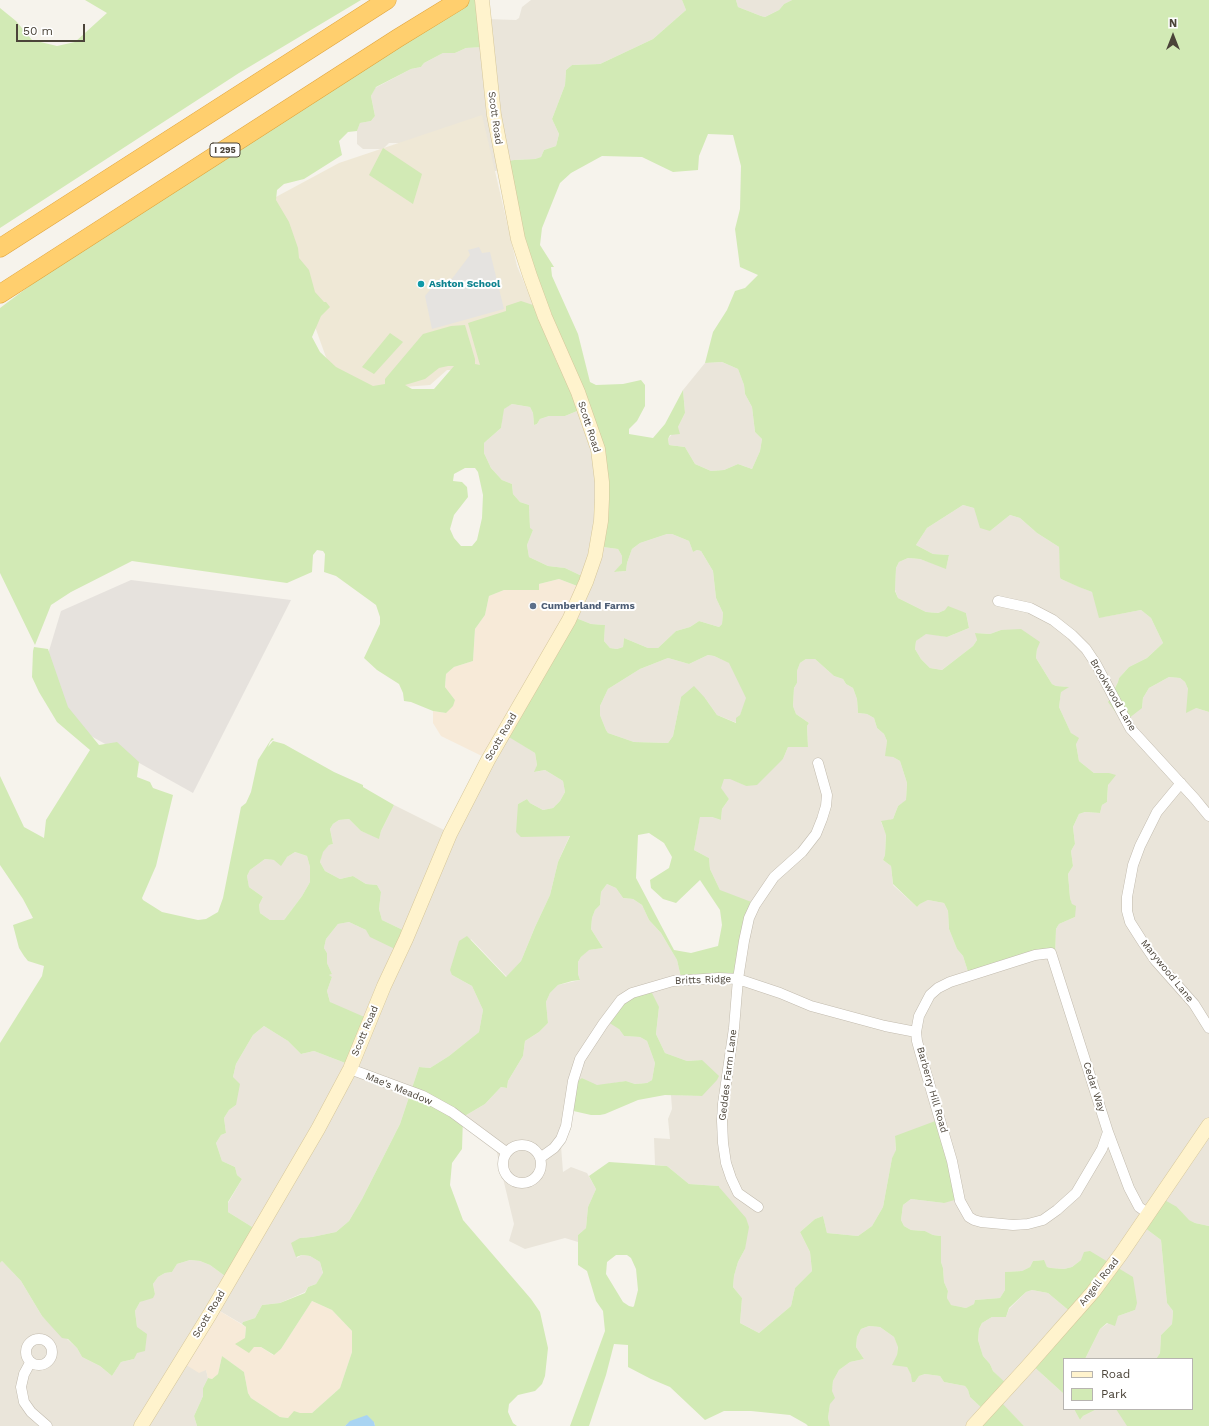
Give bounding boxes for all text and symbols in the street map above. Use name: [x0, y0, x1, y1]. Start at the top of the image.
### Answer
scale bar: [18, 16, 87, 42]
north arrow: [1153, 16, 1193, 56]
text: N: [1169, 17, 1177, 30]
text: 50 m: [23, 24, 53, 38]
street label: Scott Road: [485, 91, 505, 145]
road number: I 295: [210, 143, 240, 157]
place label: Ashton School: [429, 278, 500, 290]
marker: Ashton School: [416, 279, 426, 289]
street label: Scott Road: [575, 400, 603, 454]
place label: Cumberland Farms: [541, 600, 635, 612]
marker: Cumberland Farms: [528, 601, 538, 611]
street label: Brookwood Lane: [1087, 657, 1139, 733]
street label: Scott Road: [482, 711, 520, 763]
street label: Marywood Lane: [1138, 937, 1196, 1005]
street label: Britts Ridge: [675, 973, 731, 987]
street label: Scott Road: [349, 1004, 381, 1058]
street label: Geddes Farm Lane: [716, 1029, 740, 1121]
street label: Barberry Hill Road: [914, 1046, 950, 1134]
street label: Cedar Way: [1080, 1061, 1108, 1113]
street label: Mae's Meadow: [364, 1070, 434, 1108]
street label: Angell Road: [1076, 1256, 1122, 1308]
street label: Scott Road: [190, 1288, 228, 1340]
legend: [1063, 1358, 1193, 1410]
text: Road: [1101, 1367, 1130, 1381]
text: Park: [1101, 1387, 1127, 1401]

